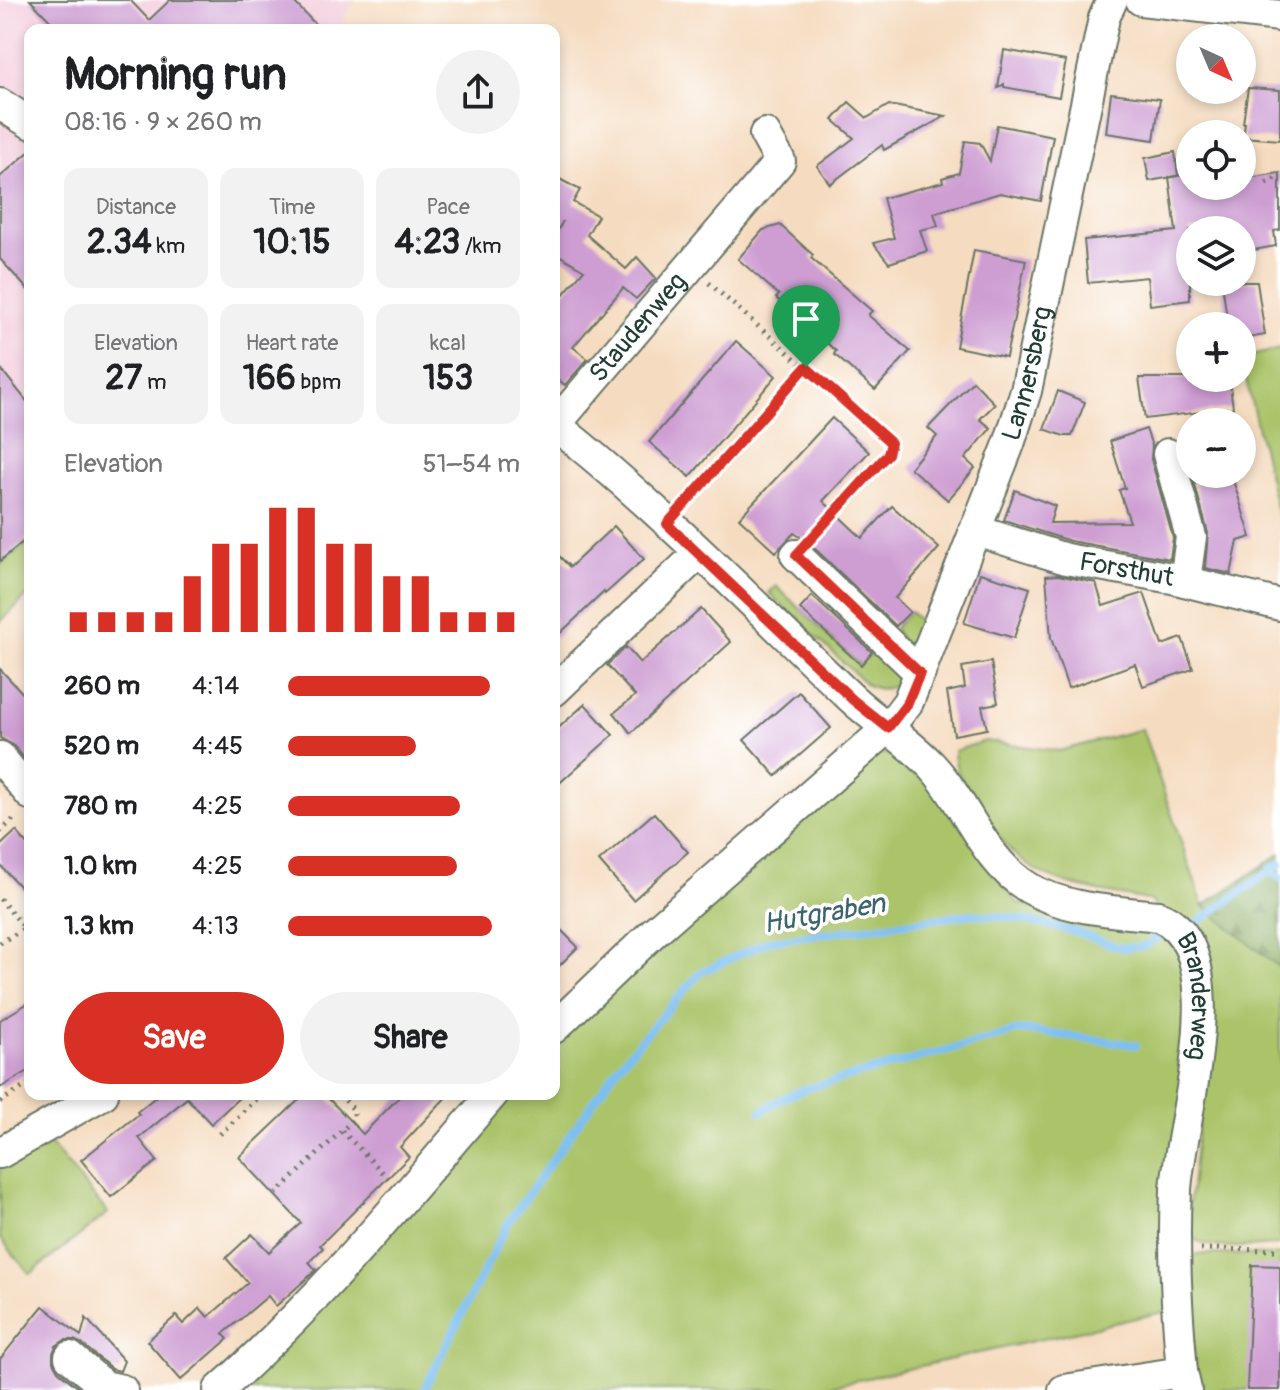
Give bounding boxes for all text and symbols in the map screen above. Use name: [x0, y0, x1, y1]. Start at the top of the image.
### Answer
north arrow: [1176, 24, 1256, 104]
map controls: [1176, 24, 1256, 488]
text: Morning run: [64, 48, 287, 103]
button: share: [436, 50, 520, 134]
text: 08:16 · 9 × 260 m: [64, 106, 262, 138]
button: locate: [1176, 120, 1256, 200]
text: Distance: [96, 193, 176, 221]
text: Time: [269, 193, 315, 221]
text: Pace: [426, 193, 470, 221]
button: layers: [1176, 216, 1256, 296]
text: 2.34: [87, 221, 152, 264]
text: 10:15: [253, 221, 331, 264]
text: 4:23: [394, 221, 460, 264]
text: km: [152, 232, 185, 260]
text: /km: [460, 232, 502, 260]
street label: Staudenweg: [582, 266, 694, 389]
pin: [772, 285, 840, 367]
icon: arrive: [784, 297, 828, 341]
street label: Lannersberg: [995, 304, 1059, 445]
button: +: [1176, 312, 1256, 392]
text: Elevation: [94, 329, 178, 357]
text: Heart rate: [246, 329, 338, 357]
text: kcal: [430, 329, 466, 357]
text: 27: [105, 357, 142, 400]
text: 166: [243, 357, 296, 400]
text: 153: [423, 357, 473, 400]
text: m: [142, 368, 167, 396]
text: bpm: [296, 368, 341, 396]
button: −: [1176, 408, 1256, 488]
text: Elevation: [64, 448, 163, 480]
text: 51–54 m: [423, 448, 520, 480]
street label: Forsthut: [1077, 546, 1177, 594]
text: 260 m: [64, 670, 140, 702]
text: 4:14: [192, 670, 239, 702]
text: 520 m: [64, 730, 139, 762]
text: 4:45: [192, 730, 243, 762]
text: 780 m: [64, 790, 137, 822]
text: 4:25: [192, 790, 243, 822]
text: 1.0 km: [64, 850, 137, 882]
text: 4:25: [192, 850, 243, 882]
water label: Hutgraben: [760, 886, 889, 942]
text: 1.3 km: [64, 910, 134, 942]
text: 4:13: [192, 910, 239, 942]
street label: Branderweg: [1169, 927, 1216, 1062]
button: Save: [64, 992, 284, 1084]
button: Share: [300, 992, 520, 1084]

